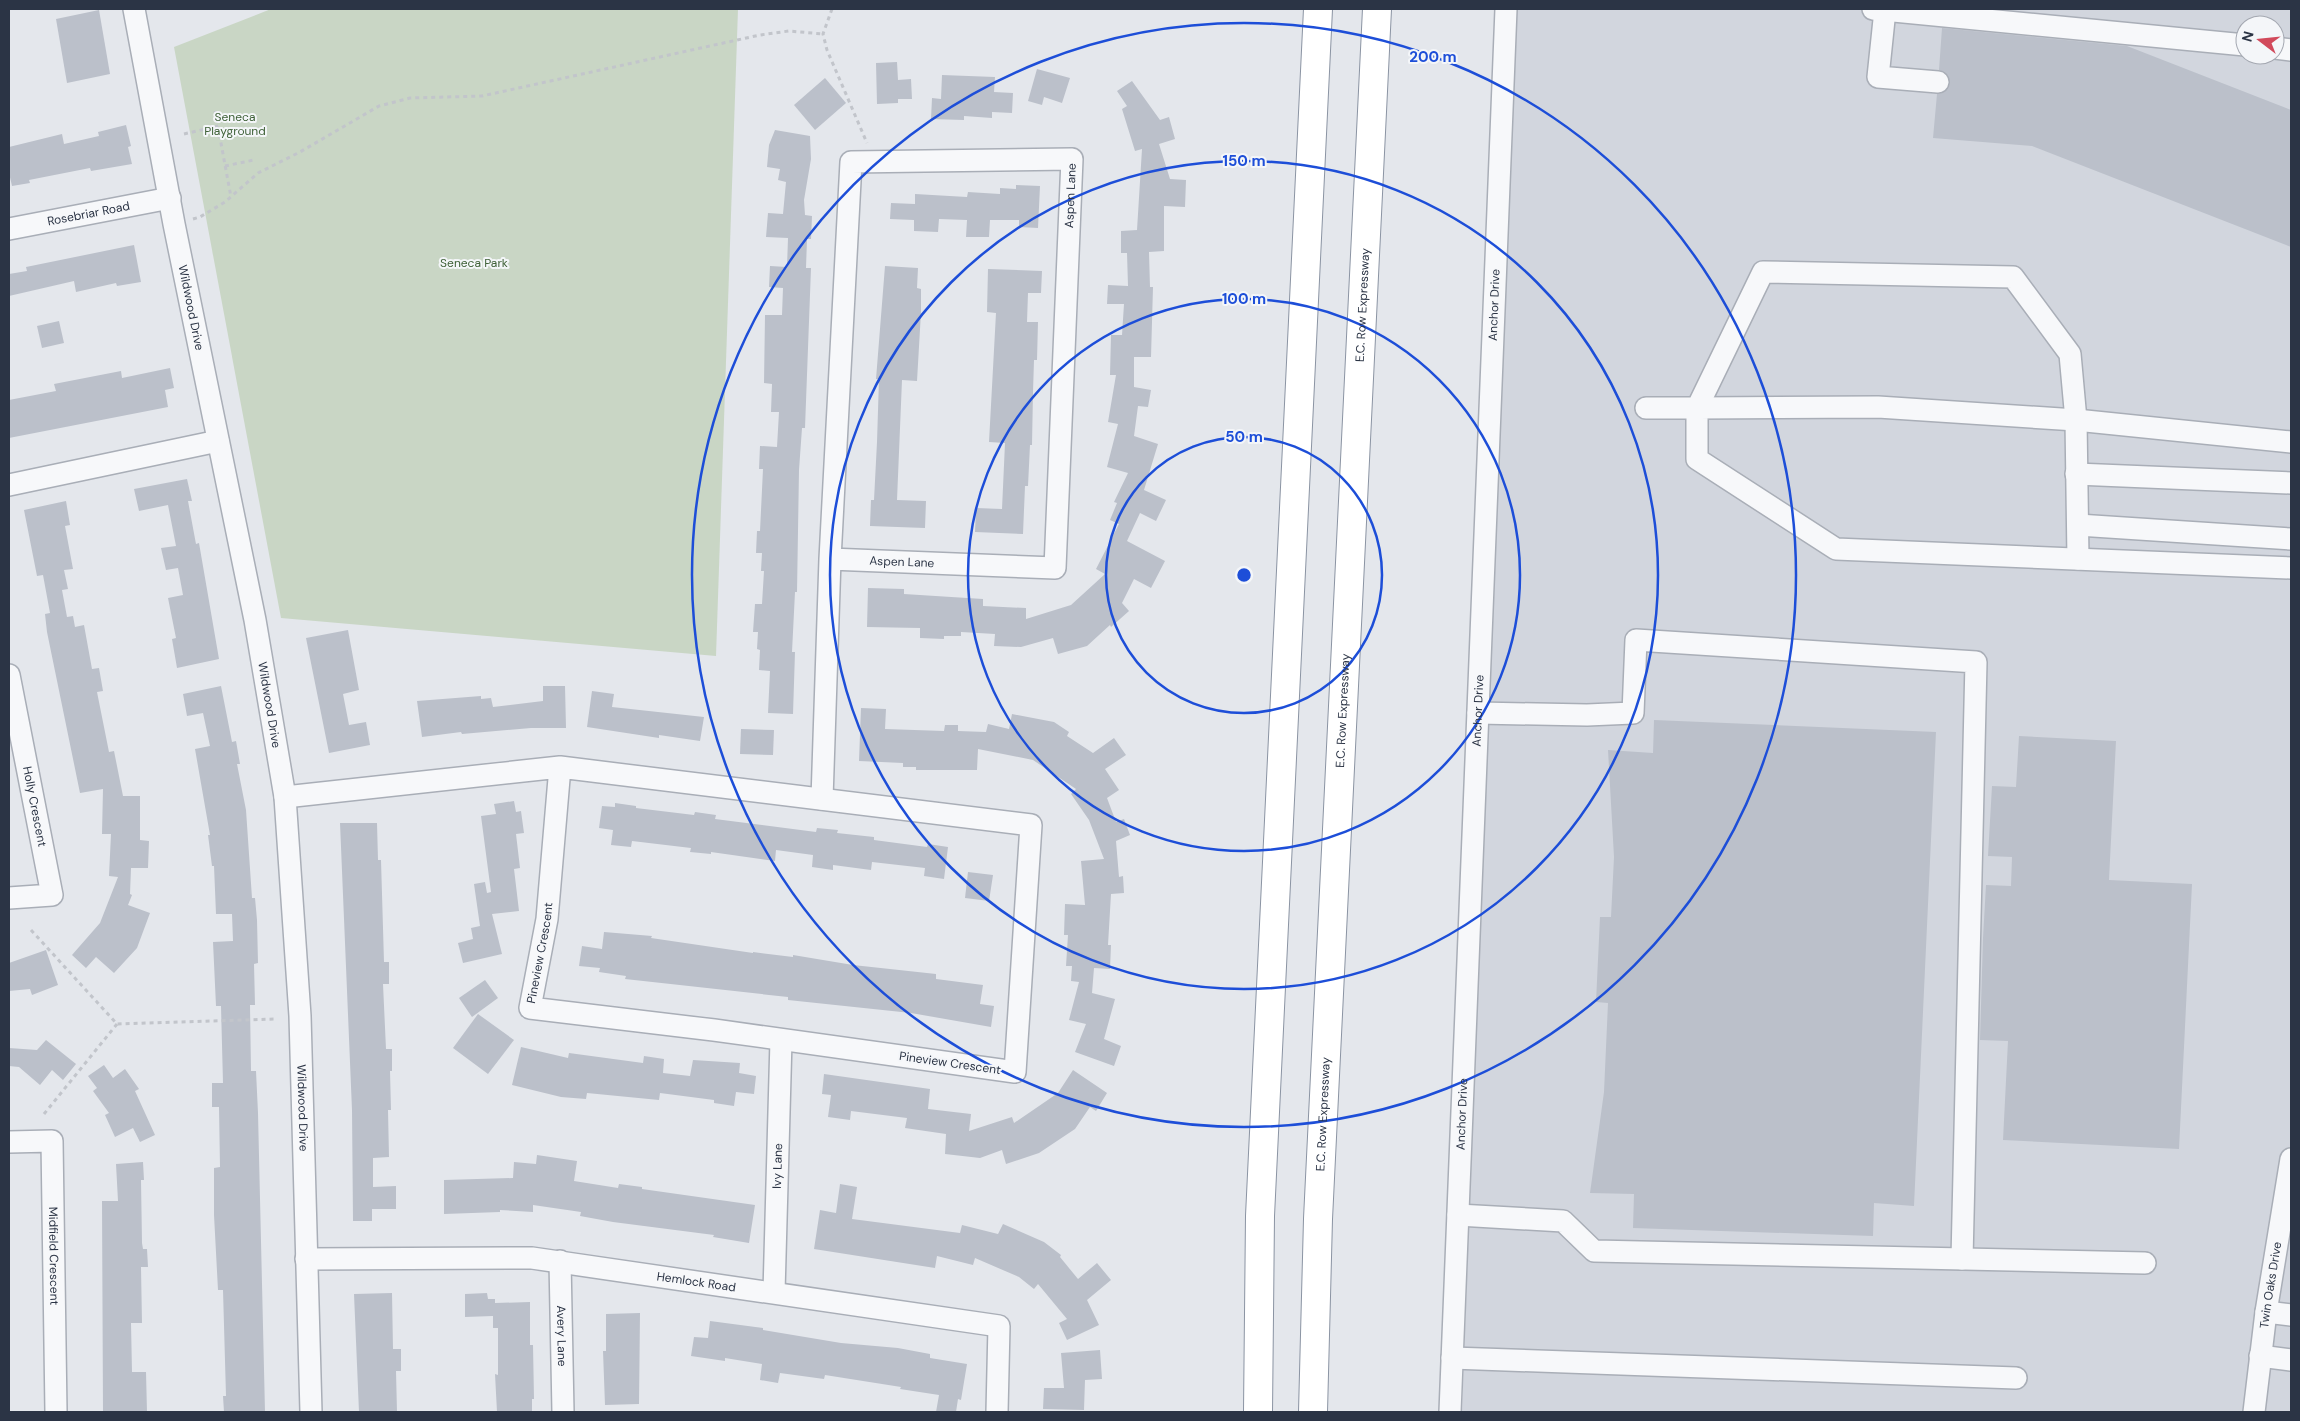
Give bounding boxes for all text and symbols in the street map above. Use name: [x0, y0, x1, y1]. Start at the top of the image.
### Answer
north arrow: [2235, 15, 2285, 65]
text: N: [2237, 29, 2258, 44]
text: 200 m: [1409, 47, 1457, 67]
park label: Seneca Playground: [204, 109, 266, 139]
text: 150 m: [1223, 151, 1266, 171]
street label: Aspen Lane: [1061, 163, 1080, 228]
street label: Rosebriar Road: [46, 198, 131, 229]
street label: E.C. Row Expressway: [1352, 247, 1373, 363]
park label: Seneca Park: [440, 255, 508, 271]
street label: Wildwood Drive: [175, 263, 208, 352]
street label: Anchor Drive: [1485, 268, 1504, 341]
text: 100 m: [1222, 289, 1266, 309]
text: 50 m: [1225, 427, 1263, 447]
street label: Aspen Lane: [869, 553, 935, 571]
centre of rings: [1235, 566, 1253, 584]
street label: E.C. Row Expressway: [1332, 653, 1354, 768]
street label: Wildwood Drive: [254, 661, 285, 749]
street label: Anchor Drive: [1469, 674, 1487, 747]
street label: Holly Crescent: [19, 765, 50, 848]
street label: Pineview Crescent: [523, 901, 556, 1005]
street label: Pineview Crescent: [898, 1048, 1002, 1078]
street label: E.C. Row Expressway: [1312, 1056, 1334, 1172]
street label: Wildwood Drive: [293, 1064, 312, 1152]
street label: Anchor Drive: [1452, 1078, 1471, 1150]
street label: Ivy Lane: [769, 1143, 786, 1189]
street label: Midfield Crescent: [45, 1207, 62, 1306]
street label: Twin Oaks Drive: [2256, 1240, 2285, 1329]
street label: Hemlock Road: [656, 1268, 737, 1296]
street label: Avery Lane: [553, 1305, 570, 1367]

